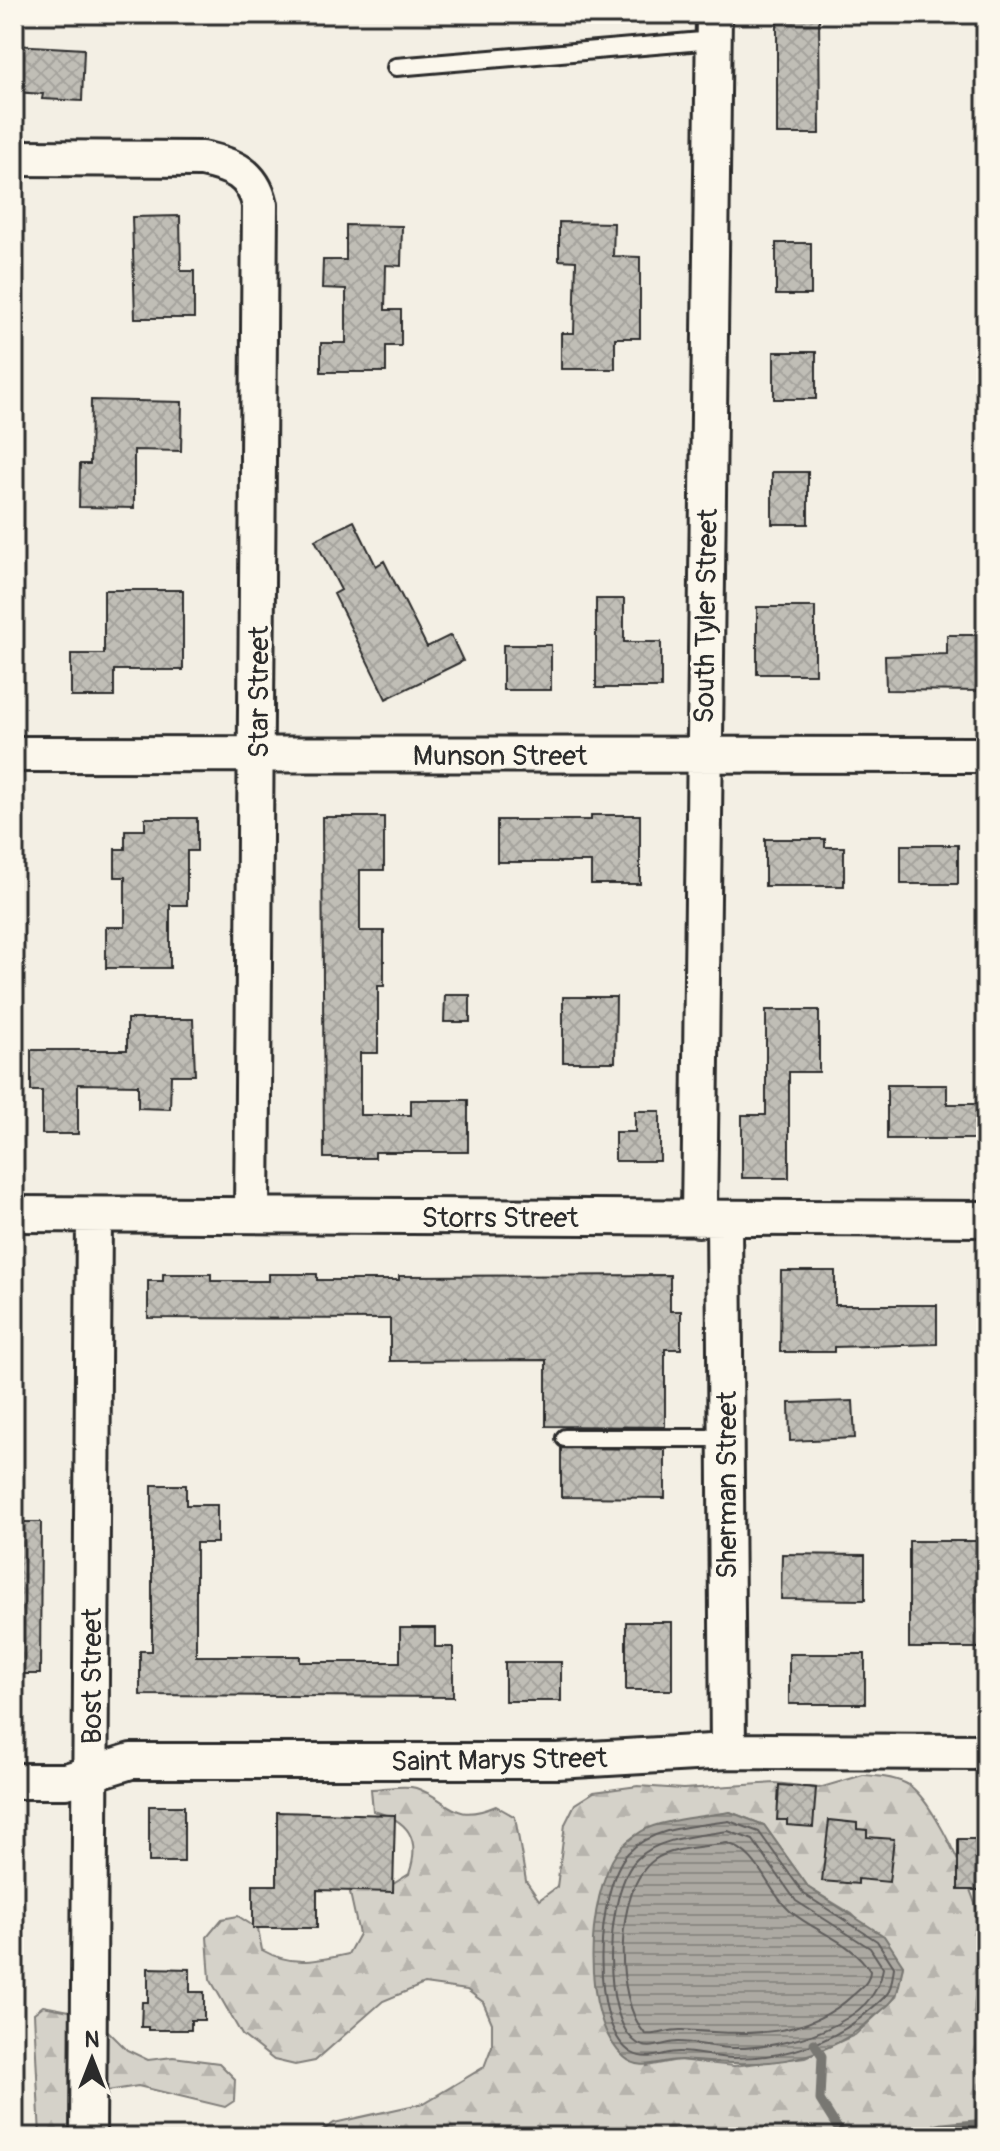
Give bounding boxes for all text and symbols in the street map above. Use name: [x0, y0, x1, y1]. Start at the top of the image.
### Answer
street label: South Tyler Street: [687, 507, 726, 724]
street label: Star Street: [242, 625, 277, 758]
street label: Munson Street: [413, 739, 588, 774]
street label: Storrs Street: [421, 1201, 579, 1236]
street label: Sherman Street: [710, 1390, 745, 1579]
street label: Bost Street: [75, 1607, 110, 1744]
street label: Saint Marys Street: [390, 1741, 608, 1780]
north arrow: [52, 2019, 132, 2099]
text: N: [85, 2026, 100, 2054]

